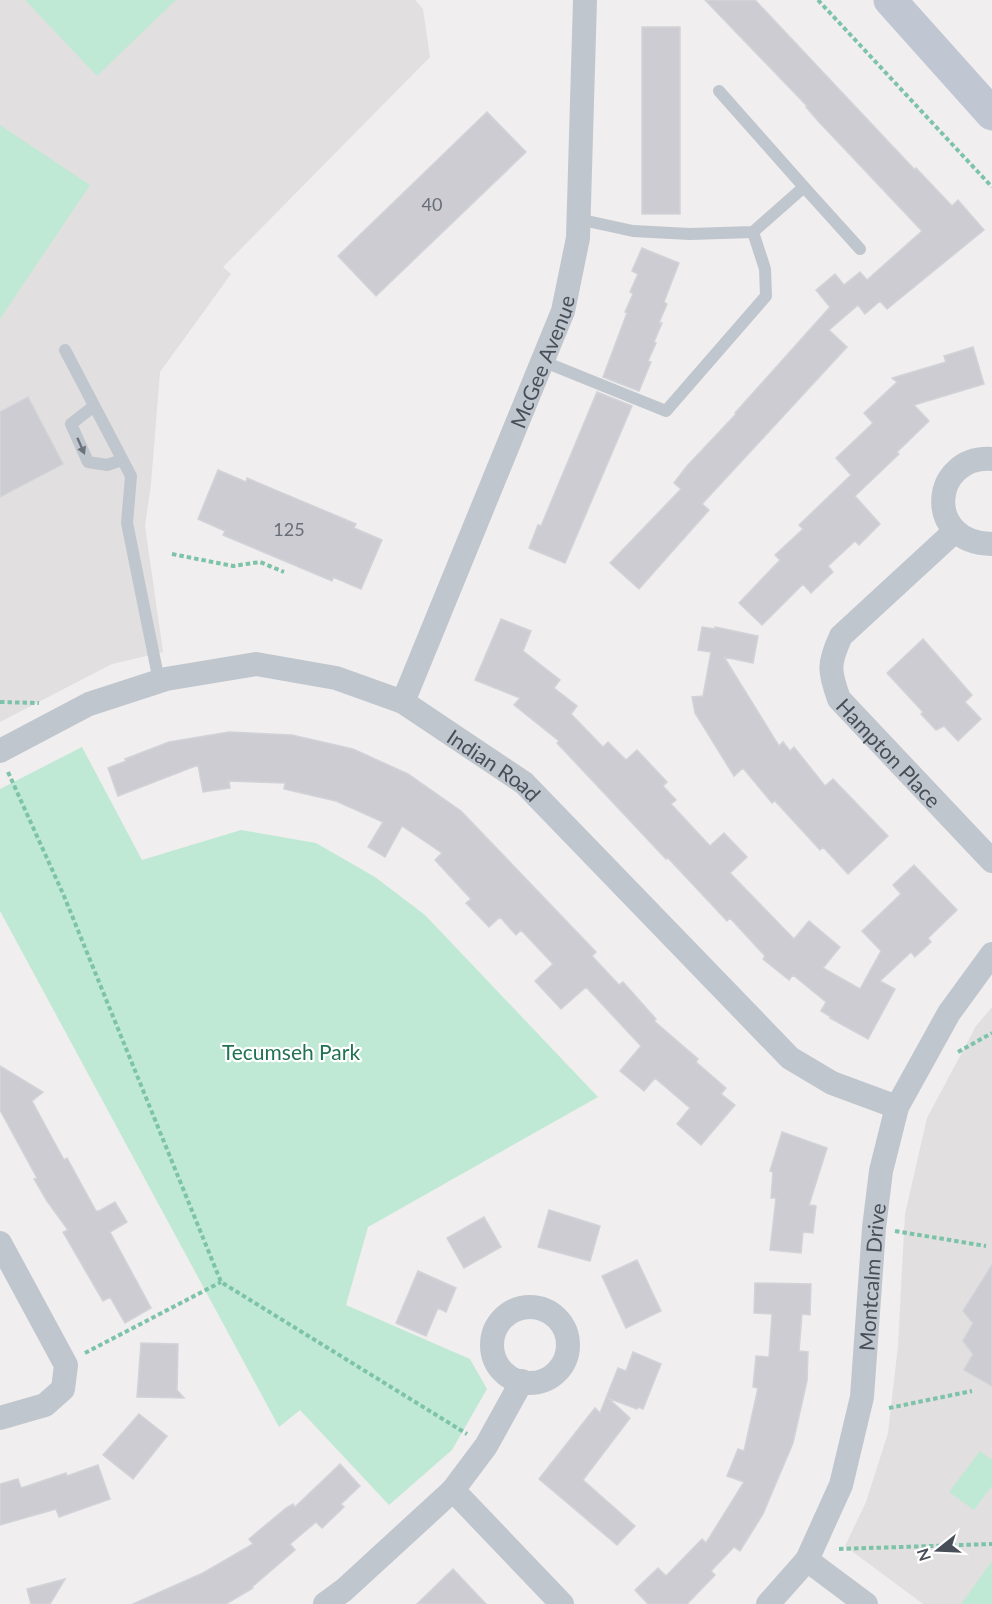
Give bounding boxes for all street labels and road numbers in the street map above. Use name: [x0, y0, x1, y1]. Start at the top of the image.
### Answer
street label: McGee Avenue: [504, 293, 578, 431]
street label: Hampton Place: [832, 693, 947, 812]
street label: Indian Road: [443, 723, 546, 806]
street label: Montcalm Drive: [853, 1202, 889, 1352]

